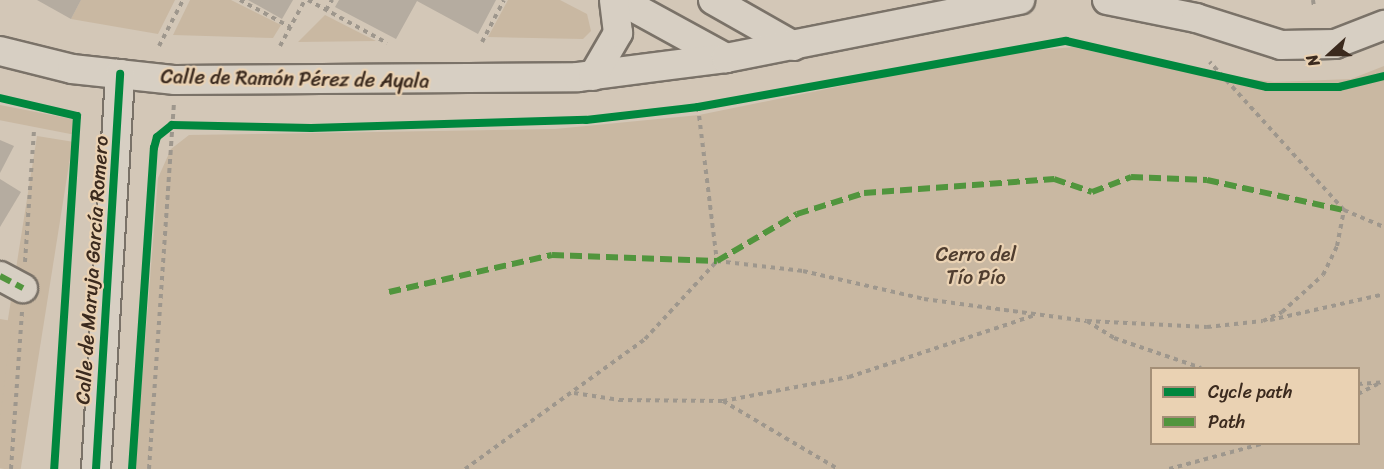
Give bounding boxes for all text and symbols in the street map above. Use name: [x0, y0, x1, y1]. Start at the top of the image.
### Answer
north arrow: [1300, 24, 1360, 84]
text: N: [1297, 50, 1328, 71]
street label: Calle de Ramón Pérez de Ayala: [160, 65, 430, 93]
street label: Calle de Maruja García Romero: [71, 135, 113, 405]
park label: Cerro del Tío Pío: [935, 242, 1017, 289]
legend: [1150, 367, 1360, 445]
text: Cycle path: [1208, 376, 1292, 408]
text: Path: [1208, 406, 1245, 438]

